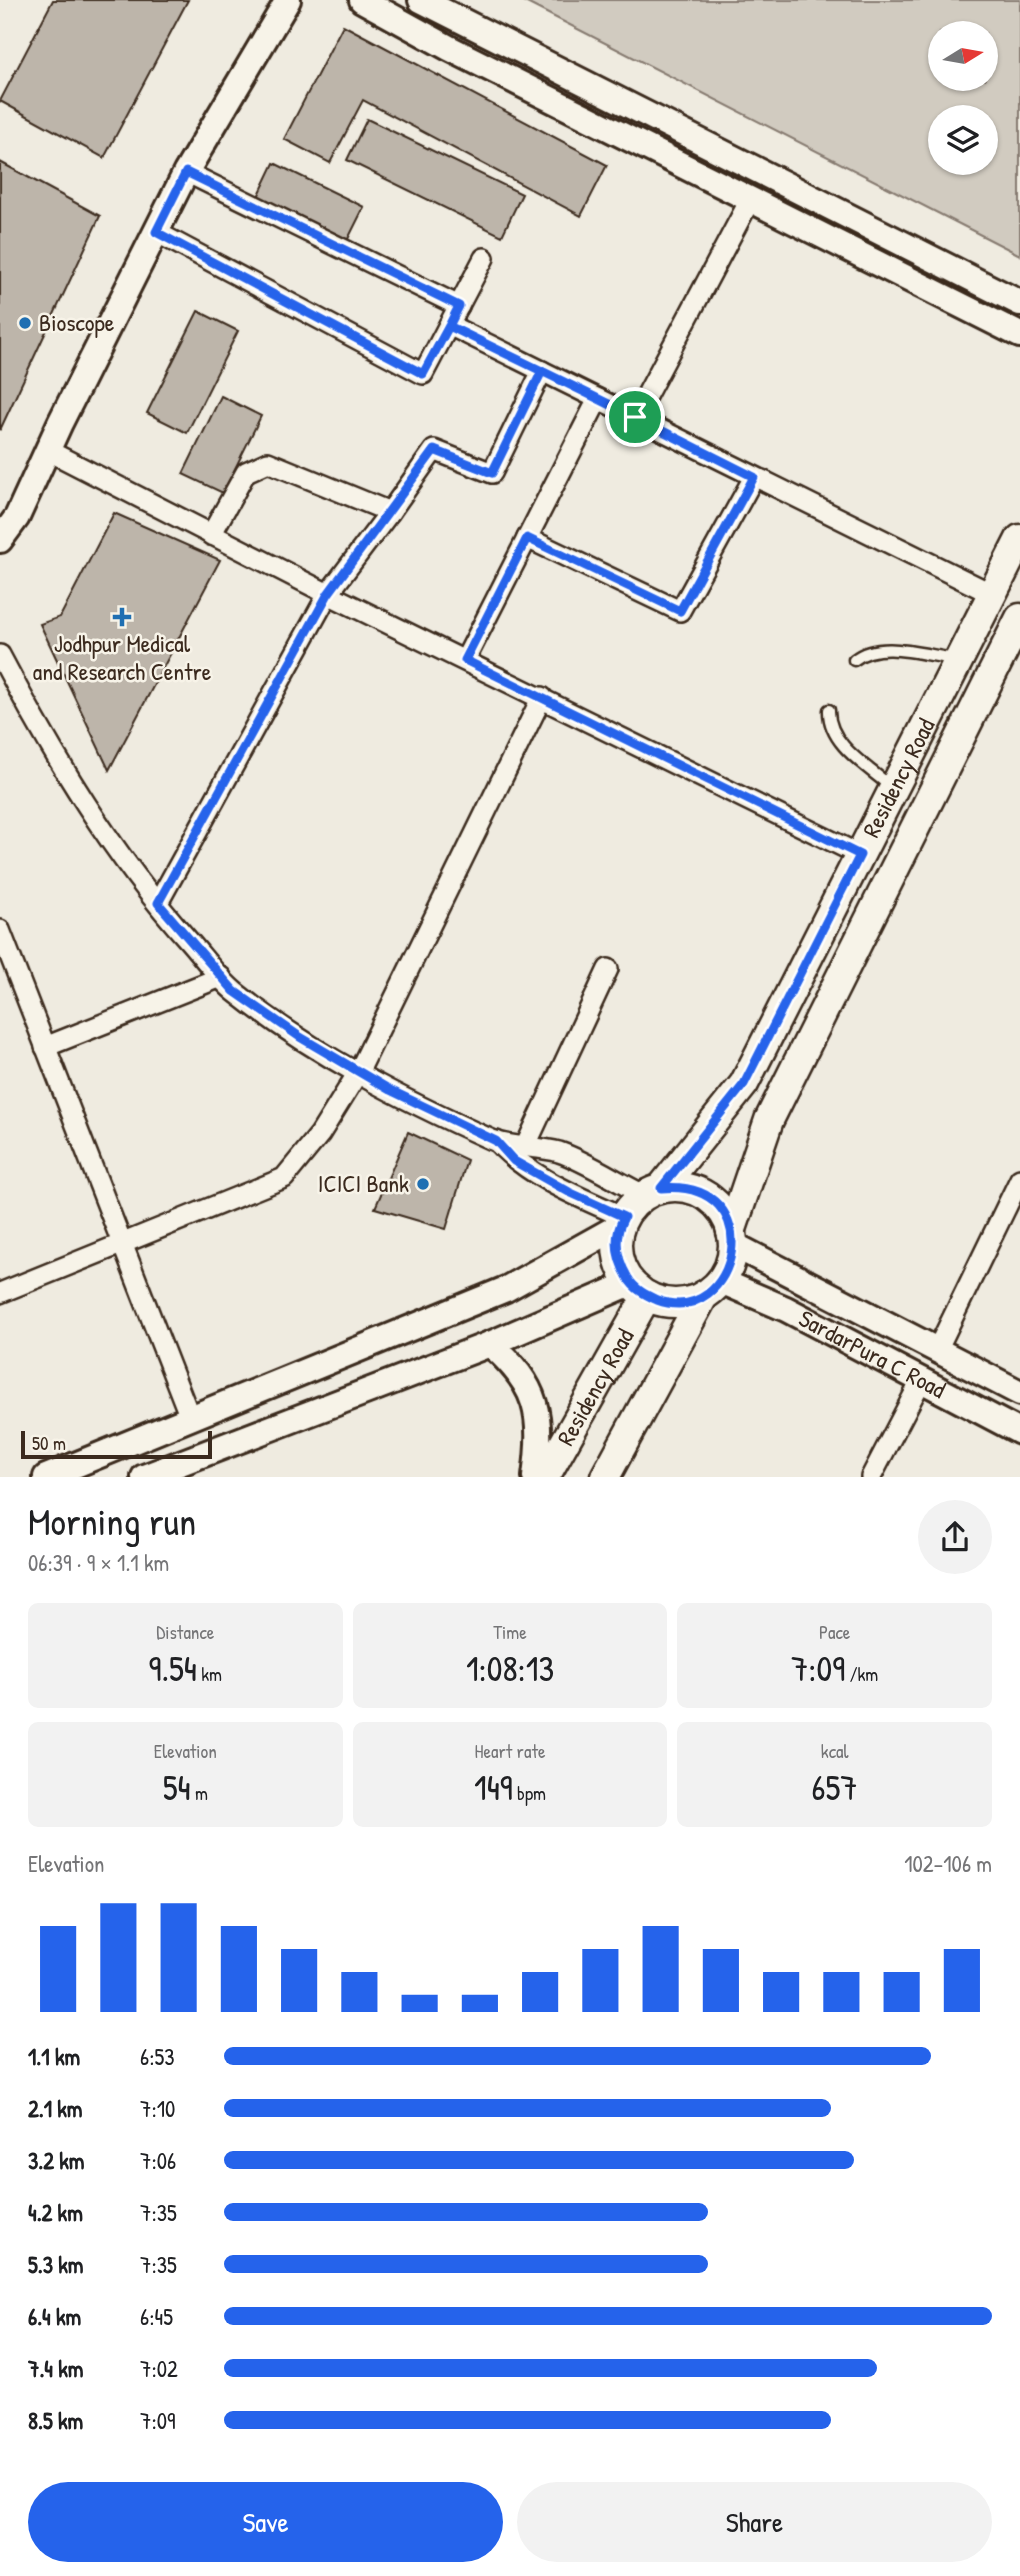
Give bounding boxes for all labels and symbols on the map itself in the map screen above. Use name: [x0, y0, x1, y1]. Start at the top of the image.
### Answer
north arrow: [928, 21, 998, 91]
place label: Bioscope: [39, 306, 115, 338]
marker: Bioscope: [17, 315, 33, 331]
pin: [605, 387, 665, 447]
marker: Jodhpur Medical and Research Centre: [112, 607, 132, 627]
place label: Jodhpur Medical and Research Centre: [33, 627, 212, 687]
street label: Residency Road: [855, 713, 942, 843]
place label: ICICI Bank: [318, 1167, 409, 1199]
marker: ICICI Bank: [415, 1176, 431, 1192]
street label: SardarPura C Road: [794, 1302, 951, 1405]
street label: Residency Road: [549, 1323, 640, 1451]
scale bar: [21, 1428, 212, 1460]

